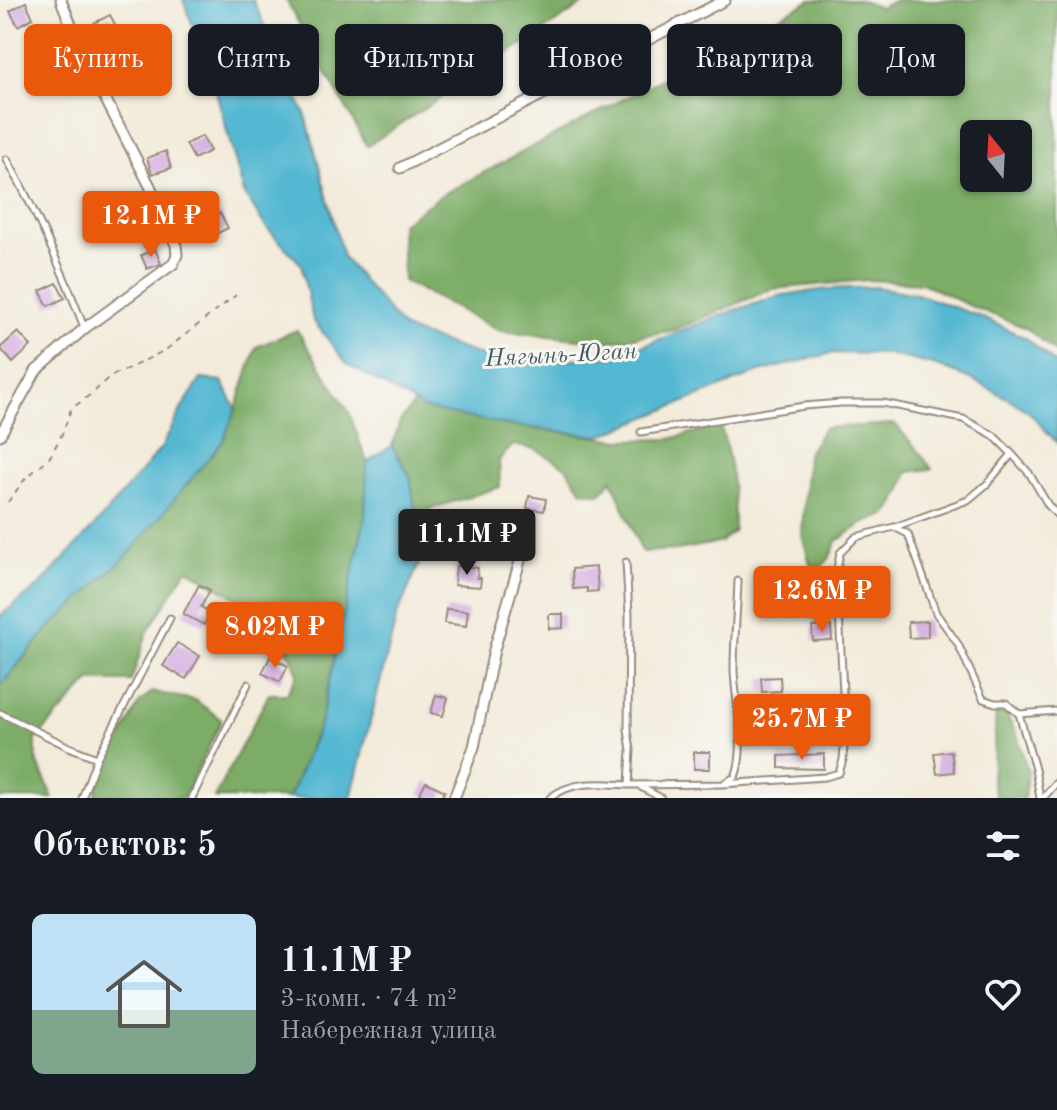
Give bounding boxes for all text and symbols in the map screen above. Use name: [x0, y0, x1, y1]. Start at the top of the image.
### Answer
chip: Купить: [24, 24, 172, 96]
chip: Снять: [188, 24, 319, 96]
chip: Фильтры: [335, 24, 503, 96]
chip: Новое: [519, 24, 651, 96]
chip: Квартира: [667, 24, 842, 96]
chip: Дом: [858, 24, 965, 96]
north arrow: [960, 120, 1032, 192]
map controls: [960, 120, 1032, 192]
pin: 12.1M ₽: [77, 191, 225, 259]
text: 12.1M ₽: [100, 204, 202, 230]
water label: Нягынь-Юган: [483, 340, 638, 372]
pin: 11.1M ₽: [393, 509, 541, 577]
text: 11.1M ₽: [416, 522, 518, 548]
pin: 12.6M ₽: [748, 566, 896, 634]
text: 12.6M ₽: [771, 579, 873, 605]
pin: 8.02M ₽: [201, 602, 349, 670]
text: 8.02M ₽: [224, 615, 326, 641]
pin: 25.7M ₽: [728, 694, 876, 762]
text: 25.7M ₽: [751, 707, 853, 733]
icon: filters: [981, 824, 1025, 868]
text: Объектов: 5: [32, 829, 217, 863]
text: 11.1M ₽: [280, 945, 412, 979]
icon: home: [96, 946, 192, 1042]
icon: heart: [981, 972, 1025, 1016]
text: 3-комн. · 74 m²: [280, 986, 457, 1012]
text: Набережная улица: [280, 1018, 497, 1044]

